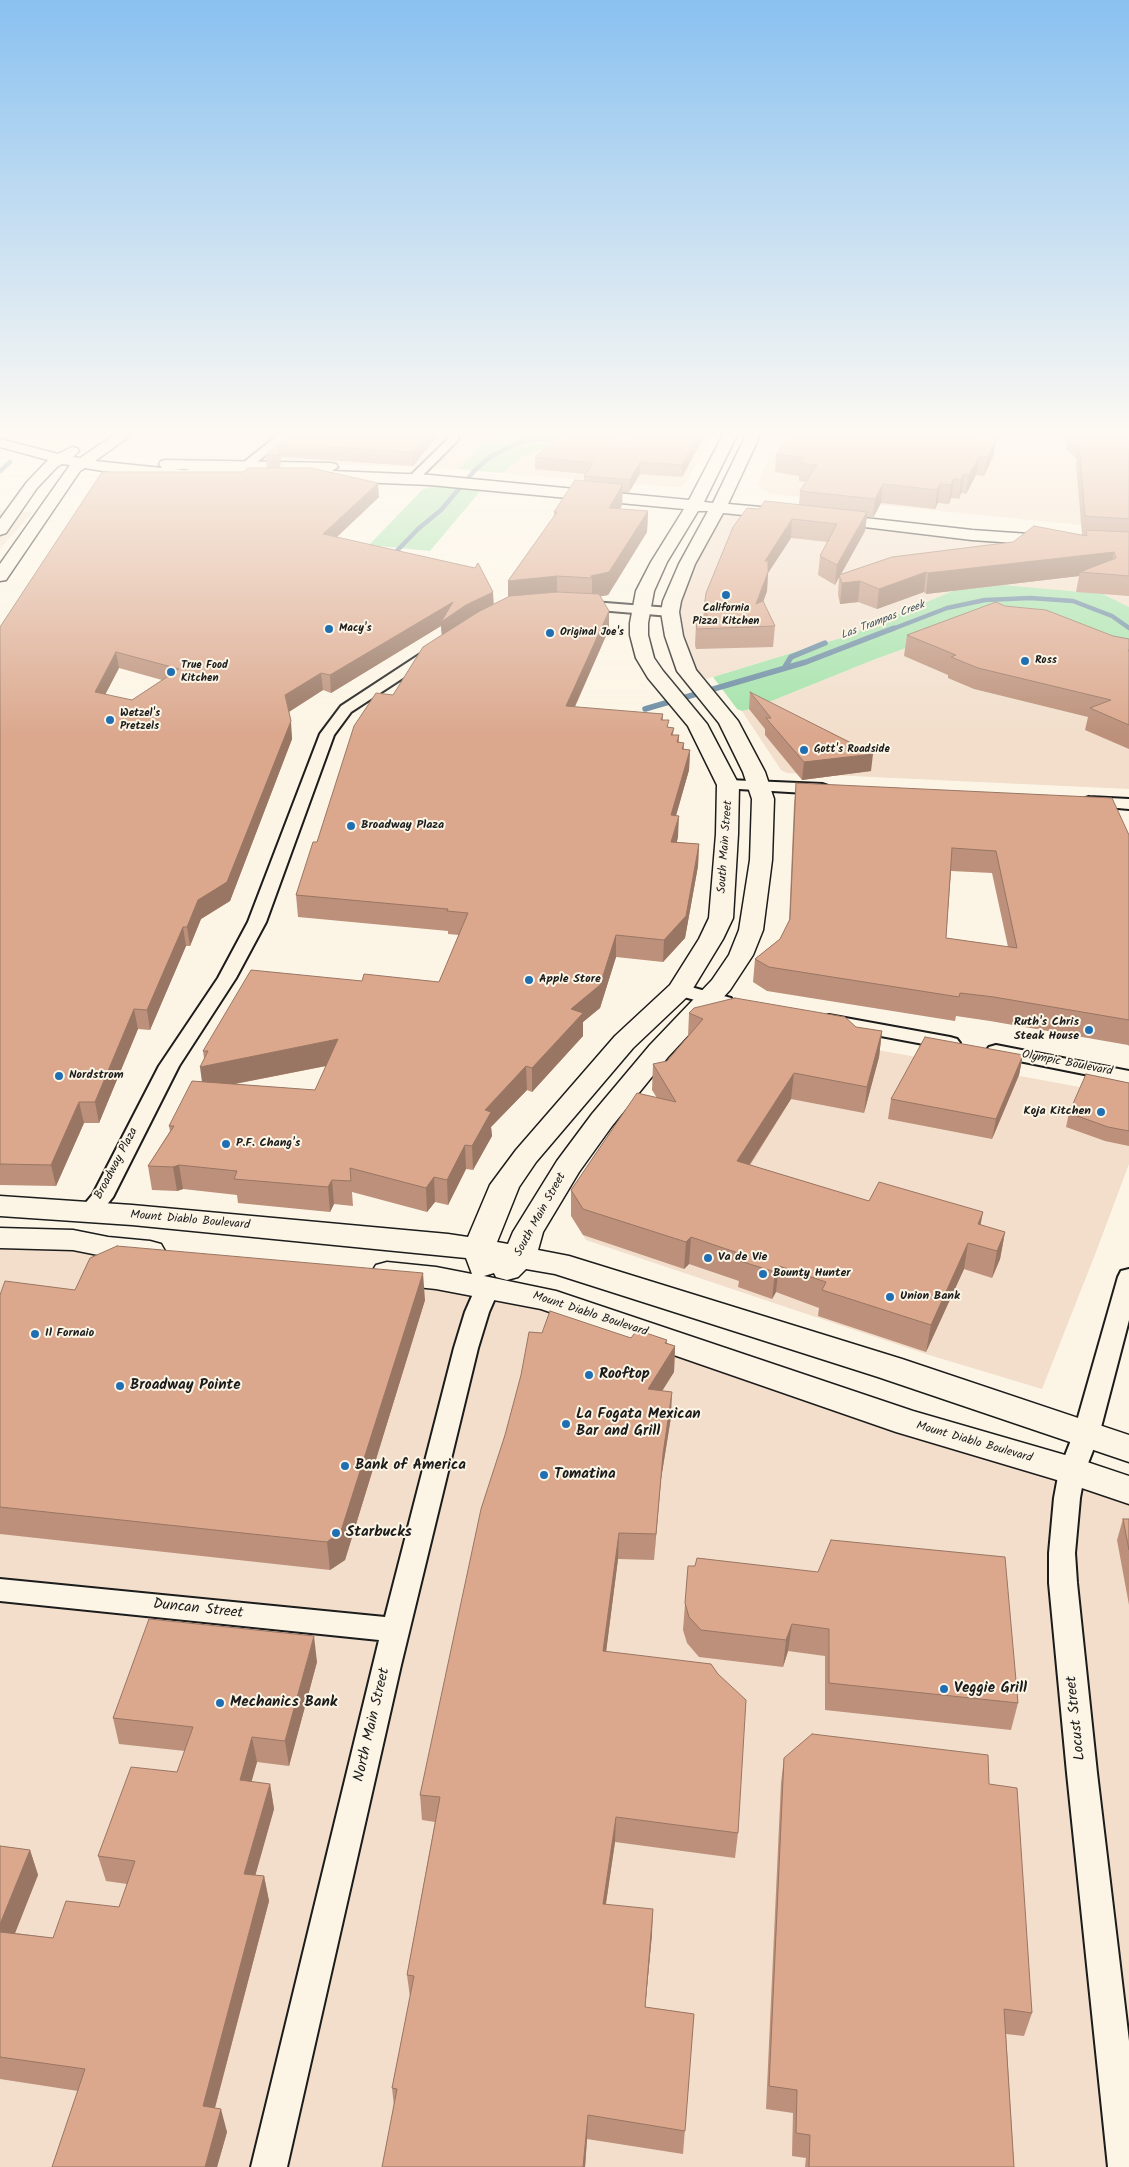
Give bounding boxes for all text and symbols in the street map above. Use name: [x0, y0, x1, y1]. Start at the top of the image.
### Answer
marker: California Pizza Kitchen: [720, 589, 732, 601]
water label: Las Trampas Creek: [839, 599, 927, 643]
place label: California Pizza Kitchen: [693, 602, 759, 628]
place label: Macy's: [339, 622, 372, 636]
marker: Macy's: [323, 623, 335, 635]
place label: Original Joe's: [560, 626, 624, 640]
marker: Original Joe's: [544, 627, 556, 639]
place label: Ross: [1035, 654, 1057, 668]
marker: Ross: [1019, 655, 1031, 667]
place label: True Food Kitchen: [181, 659, 228, 685]
marker: True Food Kitchen: [165, 666, 177, 678]
place label: Wetzel's Pretzels: [120, 707, 160, 733]
marker: Wetzel's Pretzels: [104, 714, 116, 726]
place label: Gott's Roadside: [814, 743, 890, 757]
marker: Gott's Roadside: [798, 744, 810, 756]
street label: South Main Street: [716, 800, 736, 894]
place label: Broadway Plaza: [361, 819, 444, 833]
marker: Broadway Plaza: [345, 820, 357, 832]
place label: Apple Store: [539, 973, 601, 987]
marker: Apple Store: [523, 974, 535, 986]
place label: Ruth's Chris Steak House: [1014, 1016, 1079, 1044]
marker: Ruth's Chris Steak House: [1083, 1024, 1095, 1036]
street label: Olympic Boulevard: [1020, 1048, 1114, 1080]
place label: Nordstrom: [69, 1069, 124, 1083]
marker: Nordstrom: [53, 1070, 65, 1082]
place label: Koja Kitchen: [1024, 1105, 1091, 1119]
marker: Koja Kitchen: [1095, 1106, 1107, 1118]
street label: Broadway Plaza: [92, 1126, 142, 1202]
place label: P.F. Chang's: [236, 1137, 300, 1151]
marker: P.F. Chang's: [220, 1138, 232, 1150]
street label: South Main Street: [512, 1171, 570, 1259]
street label: Mount Diablo Boulevard: [130, 1209, 250, 1233]
place label: Va de Vie: [718, 1251, 767, 1265]
marker: Va de Vie: [702, 1252, 714, 1264]
place label: Bounty Hunter: [773, 1267, 851, 1281]
marker: Bounty Hunter: [757, 1268, 769, 1280]
street label: Mount Diablo Boulevard: [531, 1290, 649, 1340]
place label: Union Bank: [900, 1290, 960, 1304]
marker: Union Bank: [884, 1291, 896, 1303]
place label: Il Fornaio: [45, 1327, 94, 1341]
marker: Il Fornaio: [29, 1328, 41, 1340]
place label: Rooftop: [599, 1366, 650, 1384]
marker: Rooftop: [583, 1369, 595, 1381]
place label: Broadway Pointe: [130, 1377, 241, 1395]
marker: Broadway Pointe: [114, 1380, 126, 1392]
place label: La Fogata Mexican Bar and Grill: [576, 1406, 701, 1441]
marker: La Fogata Mexican Bar and Grill: [560, 1418, 572, 1430]
street label: Mount Diablo Boulevard: [914, 1420, 1034, 1466]
place label: Bank of America: [355, 1457, 466, 1475]
marker: Bank of America: [339, 1460, 351, 1472]
place label: Tomatina: [554, 1466, 616, 1484]
marker: Tomatina: [538, 1469, 550, 1481]
place label: Starbucks: [346, 1524, 412, 1542]
marker: Starbucks: [330, 1527, 342, 1539]
street label: Duncan Street: [152, 1596, 244, 1624]
street label: North Main Street: [351, 1666, 395, 1784]
street label: Locust Street: [1064, 1675, 1090, 1761]
place label: Veggie Grill: [954, 1680, 1027, 1698]
marker: Veggie Grill: [938, 1683, 950, 1695]
place label: Mechanics Bank: [230, 1694, 337, 1712]
marker: Mechanics Bank: [214, 1697, 226, 1709]

